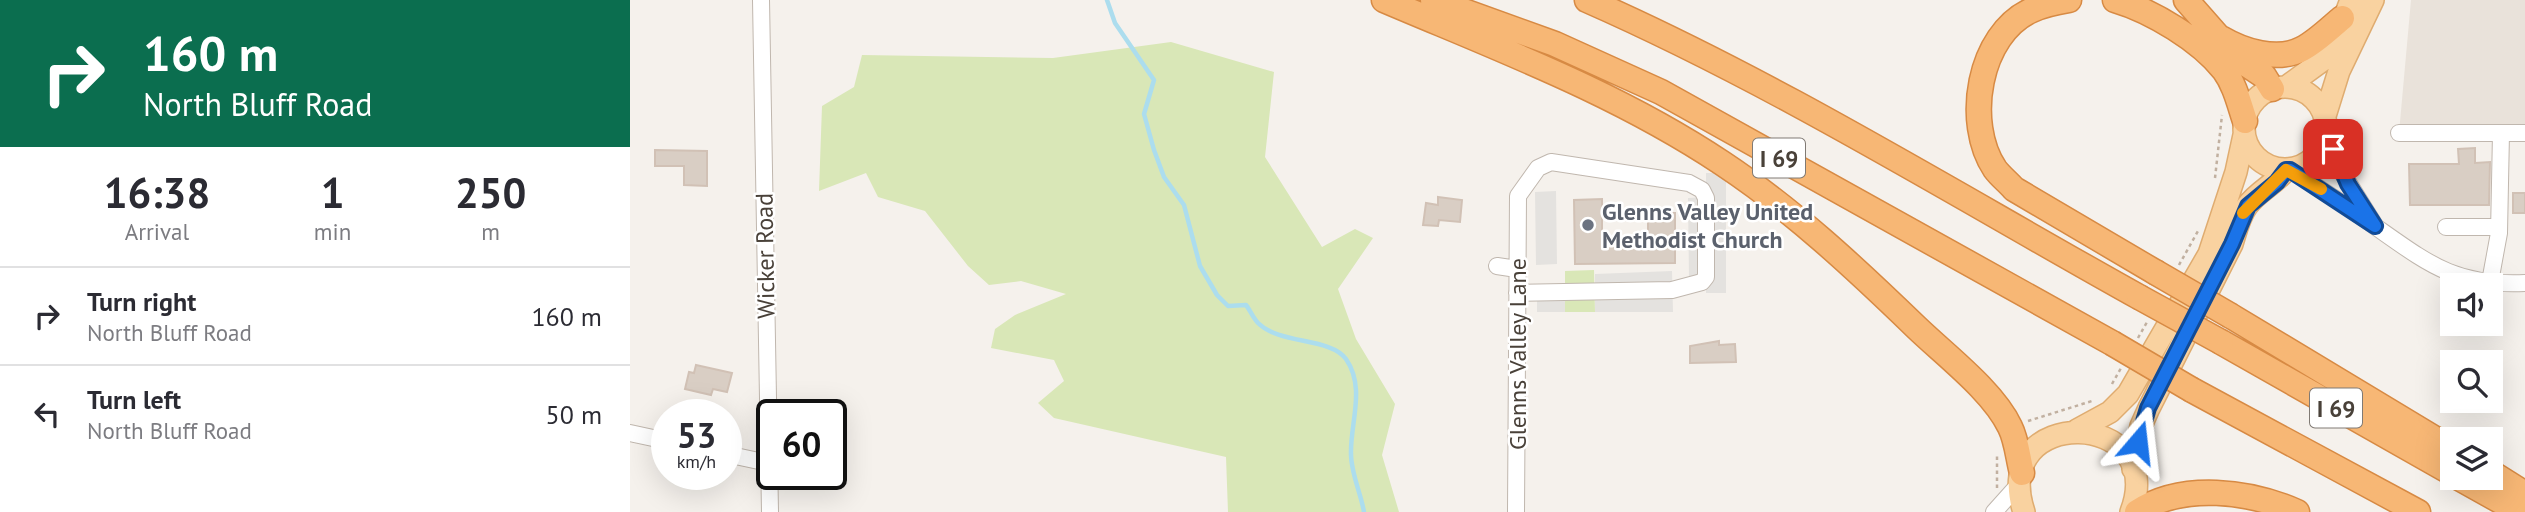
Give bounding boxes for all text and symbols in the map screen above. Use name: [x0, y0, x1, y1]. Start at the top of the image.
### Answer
text: 160 m: [143, 21, 278, 85]
icon: right: [28, 28, 119, 119]
text: North Bluff Road: [143, 83, 372, 125]
pin: [2303, 119, 2363, 179]
icon: arrive: [2314, 130, 2352, 168]
road number: I 69: [1753, 139, 1805, 178]
text: 16:38: [104, 165, 210, 220]
text: 1: [321, 165, 344, 220]
text: 250: [455, 165, 526, 220]
street label: Wicker Road: [748, 193, 782, 319]
place label: Glenns Valley United Methodist Church: [1602, 196, 1813, 255]
text: Arrival: [125, 217, 189, 246]
text: min: [314, 217, 351, 246]
text: m: [481, 217, 500, 246]
marker: Glenns Valley United Methodist Church: [1580, 217, 1596, 233]
street label: Glenns Valley Lane: [1502, 258, 1533, 450]
map controls: [2440, 273, 2503, 490]
button: sound: [2440, 273, 2503, 336]
text: Turn right: [87, 285, 196, 318]
icon: right: [28, 297, 66, 335]
text: 160 m: [531, 300, 602, 333]
text: North Bluff Road: [87, 318, 252, 347]
button: search: [2440, 350, 2503, 413]
text: Turn left: [87, 383, 181, 416]
road number: I 69: [2310, 388, 2362, 428]
icon: left: [28, 395, 66, 433]
text: 50 m: [546, 398, 602, 431]
speed limit sign: 60: [756, 399, 847, 490]
position arrow: [2101, 405, 2175, 479]
text: 53: [677, 412, 716, 458]
text: North Bluff Road: [87, 416, 252, 445]
button: layers: [2440, 427, 2503, 490]
text: km/h: [677, 450, 716, 473]

